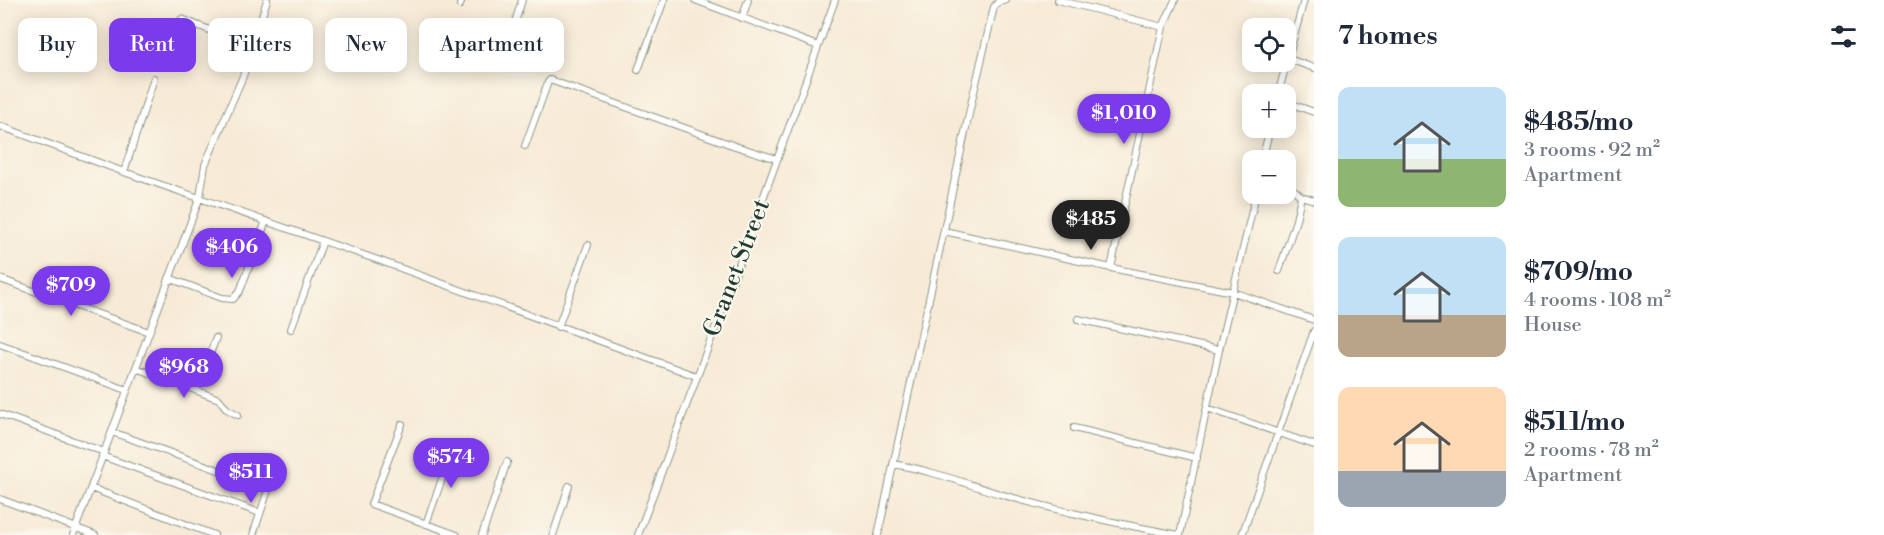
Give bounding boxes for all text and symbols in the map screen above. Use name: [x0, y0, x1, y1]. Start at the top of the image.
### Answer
chip: Buy: [18, 18, 97, 72]
chip: Rent: [109, 18, 196, 72]
chip: Filters: [208, 18, 313, 72]
chip: New: [325, 18, 407, 72]
chip: Apartment: [419, 18, 564, 72]
map controls: [1242, 18, 1296, 204]
button: locate: [1242, 18, 1296, 72]
text: 7 homes: [1338, 20, 1438, 52]
icon: filters: [1827, 20, 1860, 53]
button: +: [1242, 84, 1296, 138]
pin: $1,010: [1075, 94, 1173, 145]
text: $1,010: [1091, 101, 1157, 126]
text: $485/mo: [1524, 106, 1633, 138]
icon: home: [1386, 111, 1458, 183]
text: 3 rooms · 92 m²: [1524, 138, 1660, 163]
button: −: [1242, 150, 1296, 204]
text: Apartment: [1524, 163, 1622, 188]
street label: Granet Street: [697, 194, 777, 341]
pin: $485: [1055, 200, 1127, 251]
text: $485: [1066, 207, 1116, 232]
pin: $406: [196, 228, 268, 279]
text: $406: [206, 235, 258, 260]
text: $709/mo: [1524, 256, 1633, 288]
icon: home: [1386, 261, 1458, 333]
pin: $709: [35, 266, 107, 317]
text: $709: [46, 273, 96, 298]
text: 4 rooms · 108 m²: [1524, 288, 1671, 313]
text: House: [1524, 313, 1582, 338]
pin: $968: [148, 348, 220, 399]
text: $968: [159, 355, 209, 380]
text: $511/mo: [1524, 406, 1625, 438]
icon: home: [1386, 411, 1458, 483]
pin: $574: [415, 438, 487, 489]
text: 2 rooms · 78 m²: [1524, 438, 1659, 463]
text: $574: [427, 445, 475, 470]
pin: $511: [215, 453, 287, 504]
text: $511: [229, 460, 273, 485]
text: Apartment: [1524, 463, 1622, 488]

